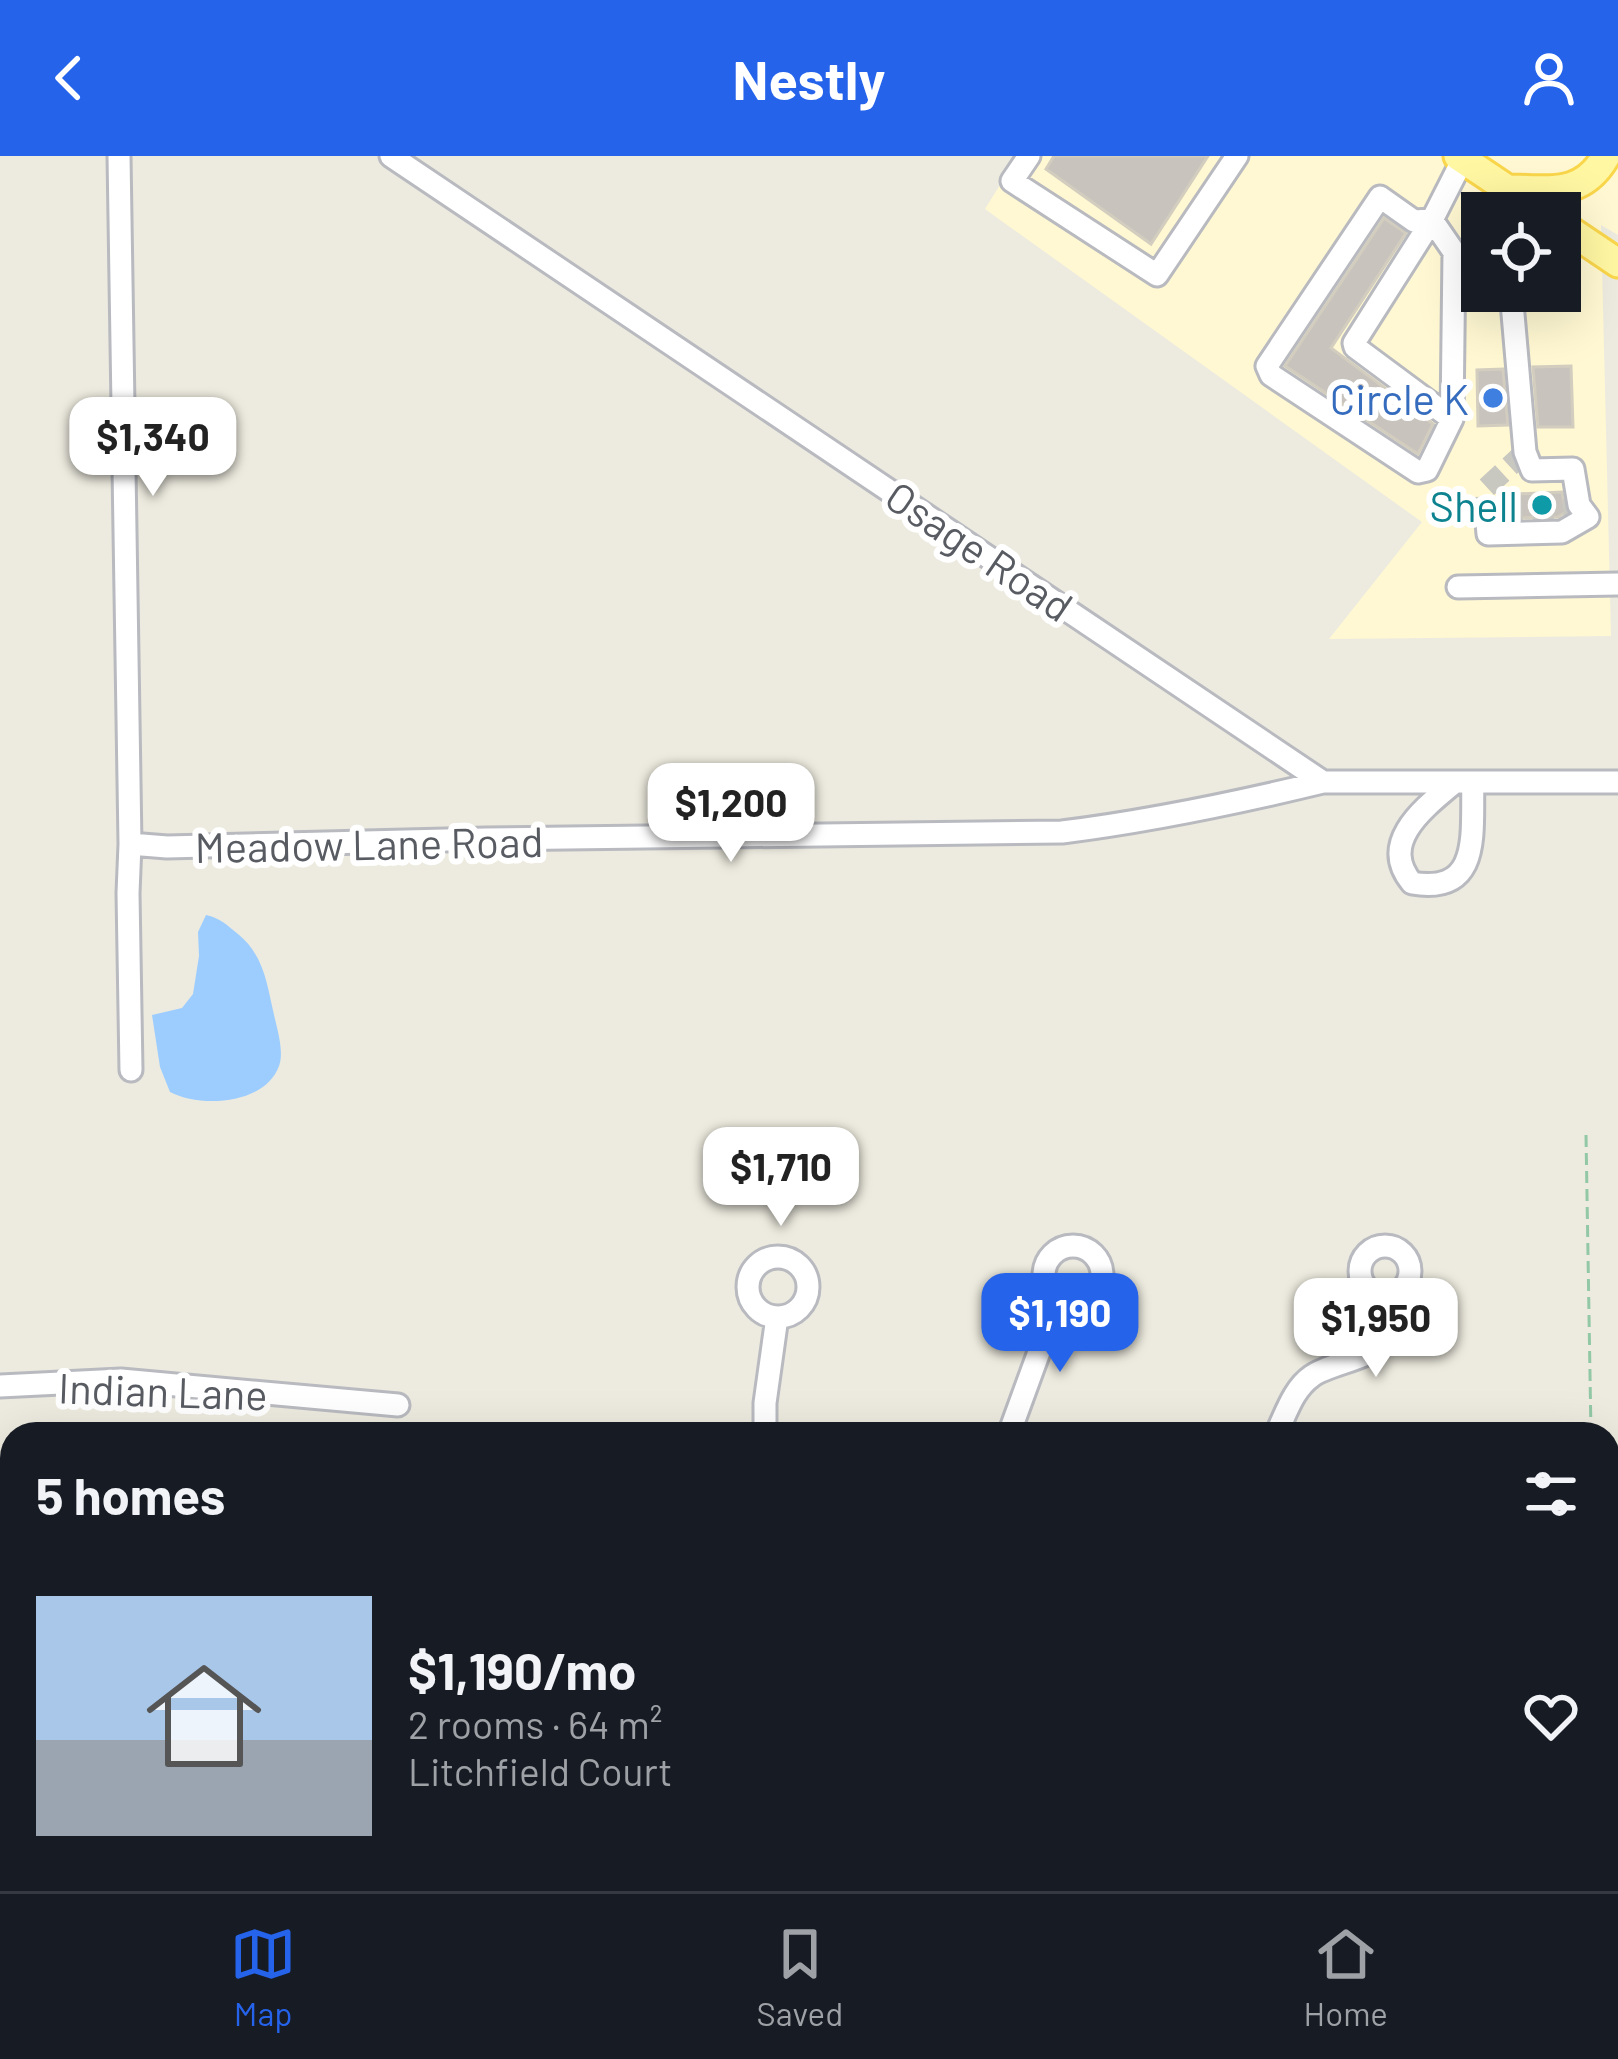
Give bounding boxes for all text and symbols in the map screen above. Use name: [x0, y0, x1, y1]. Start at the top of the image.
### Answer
icon: back: [36, 45, 102, 111]
icon: person: [1516, 45, 1582, 111]
text: Nestly: [733, 46, 885, 111]
map controls: [1461, 192, 1581, 312]
button: locate: [1461, 192, 1581, 312]
place label: Circle K: [1330, 373, 1469, 423]
marker: Circle K: [1480, 385, 1506, 411]
pin: $1,340: [55, 397, 251, 499]
text: $1,340: [96, 412, 210, 459]
street label: Osage Road: [877, 469, 1083, 631]
place label: Shell: [1429, 480, 1518, 530]
marker: Shell: [1529, 492, 1555, 518]
pin: $1,200: [633, 763, 829, 865]
text: $1,200: [675, 778, 787, 825]
street label: Meadow Lane Road: [194, 815, 544, 871]
pin: $1,710: [683, 1127, 879, 1229]
text: $1,710: [730, 1142, 832, 1189]
pin: $1,190: [962, 1273, 1158, 1375]
pin: $1,950: [1278, 1278, 1474, 1380]
text: $1,190: [1008, 1288, 1112, 1335]
text: $1,950: [1321, 1293, 1431, 1340]
street label: Indian Lane: [57, 1361, 269, 1419]
icon: filters: [1518, 1461, 1584, 1527]
text: 5 homes: [36, 1464, 225, 1525]
text: $1,190/mo: [408, 1639, 636, 1700]
icon: home: [132, 1644, 276, 1788]
icon: heart: [1518, 1683, 1584, 1749]
text: 2 rooms · 64 m²: [408, 1700, 662, 1747]
text: Litchfield Court: [408, 1747, 672, 1794]
tab: Map: [230, 1921, 296, 2033]
tab: Saved: [757, 1921, 843, 2033]
tab: Home: [1304, 1921, 1388, 2033]

